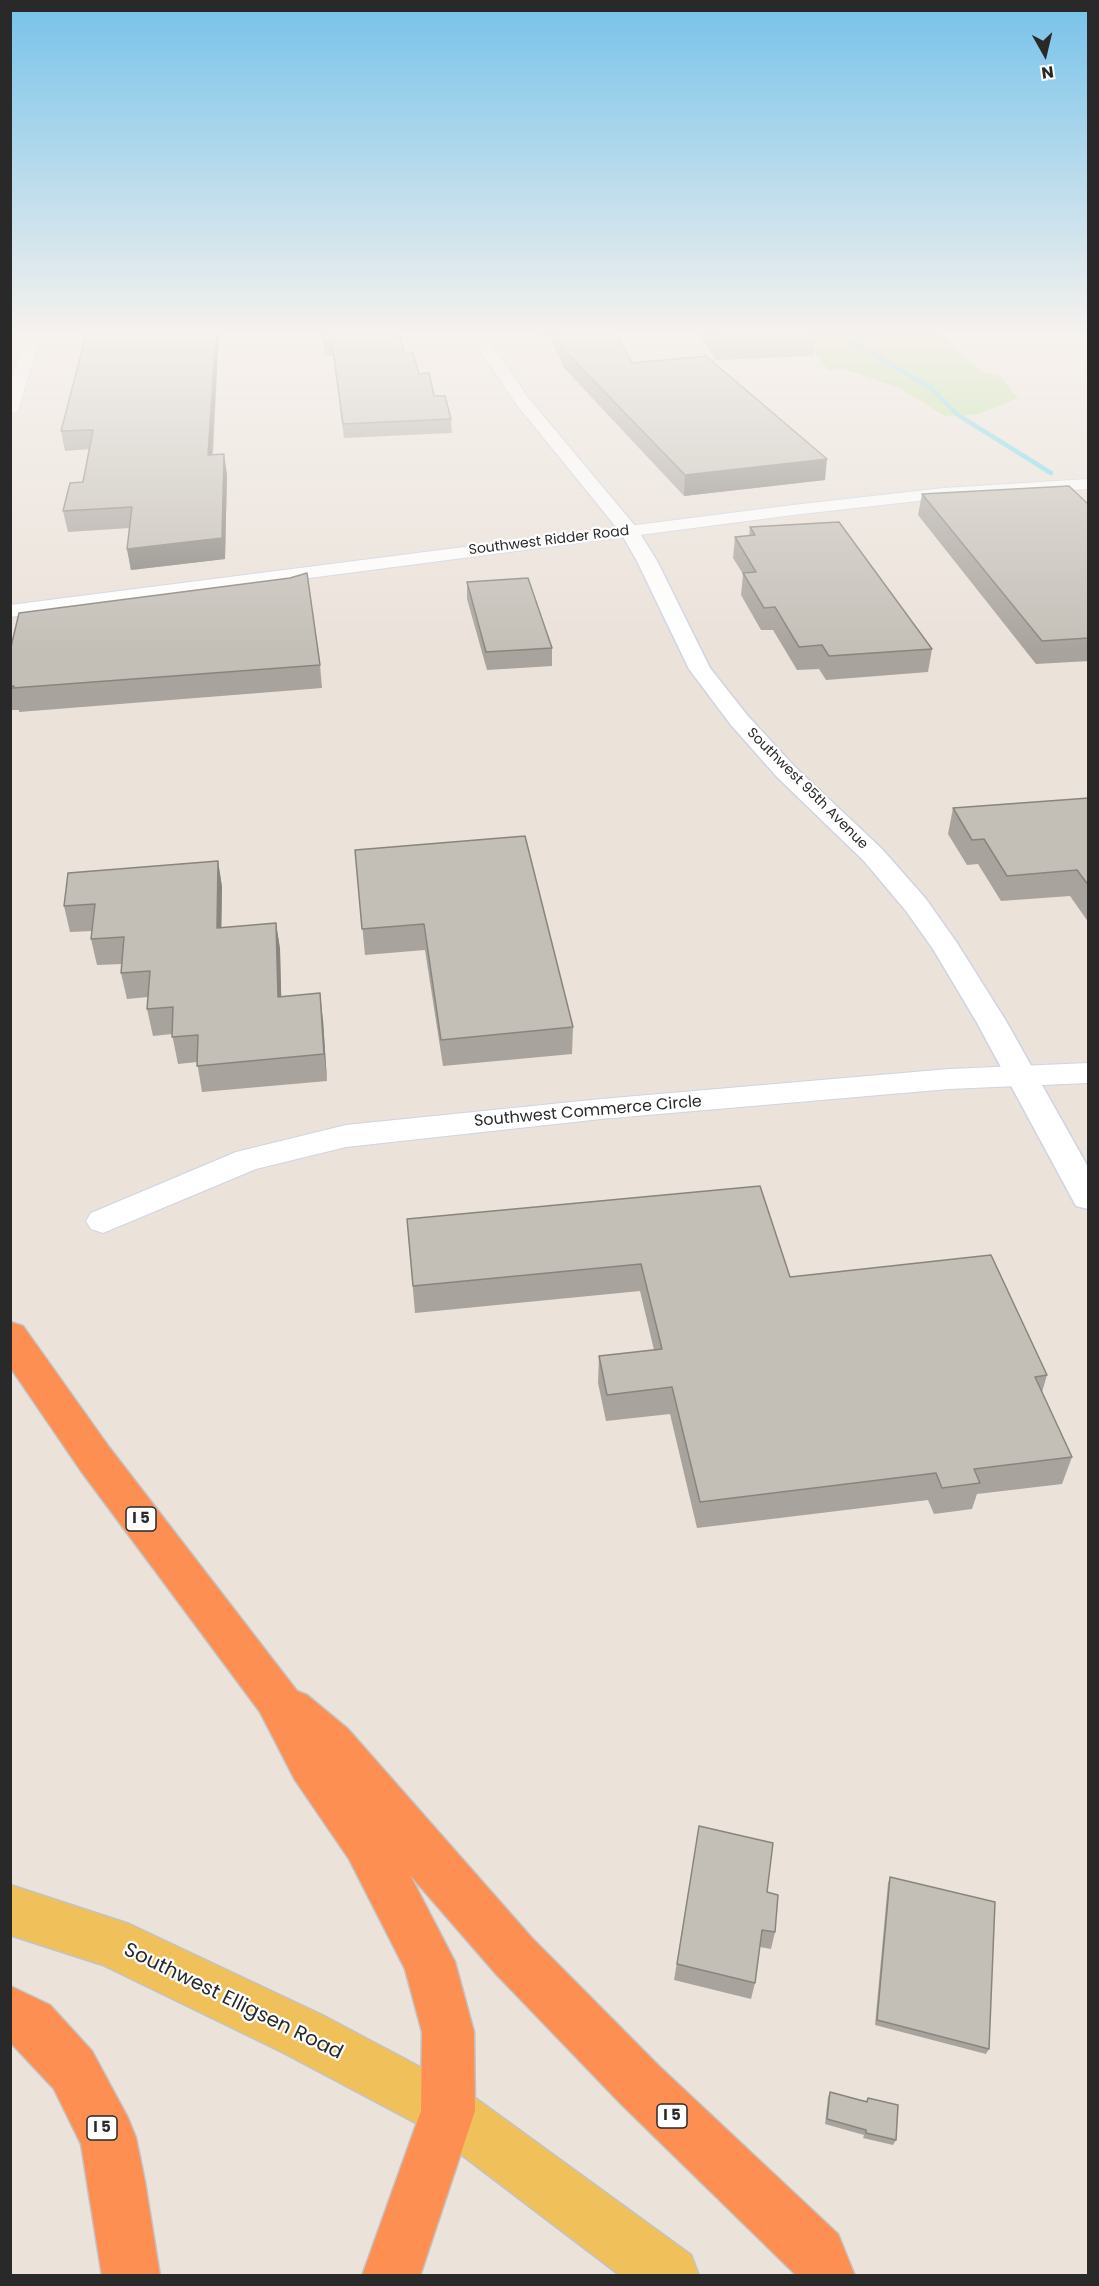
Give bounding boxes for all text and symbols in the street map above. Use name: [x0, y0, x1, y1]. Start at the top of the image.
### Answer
north arrow: [1015, 24, 1075, 84]
text: N: [1040, 60, 1055, 85]
street label: Southwest Ridder Road: [468, 523, 630, 559]
street label: Southwest 95th Avenue: [743, 725, 871, 853]
street label: Southwest Commerce Circle: [473, 1092, 703, 1132]
road number: I 5: [126, 1507, 156, 1531]
street label: Southwest Elligsen Road: [120, 1938, 346, 2066]
road number: I 5: [657, 2104, 687, 2128]
road number: I 5: [87, 2116, 117, 2140]

